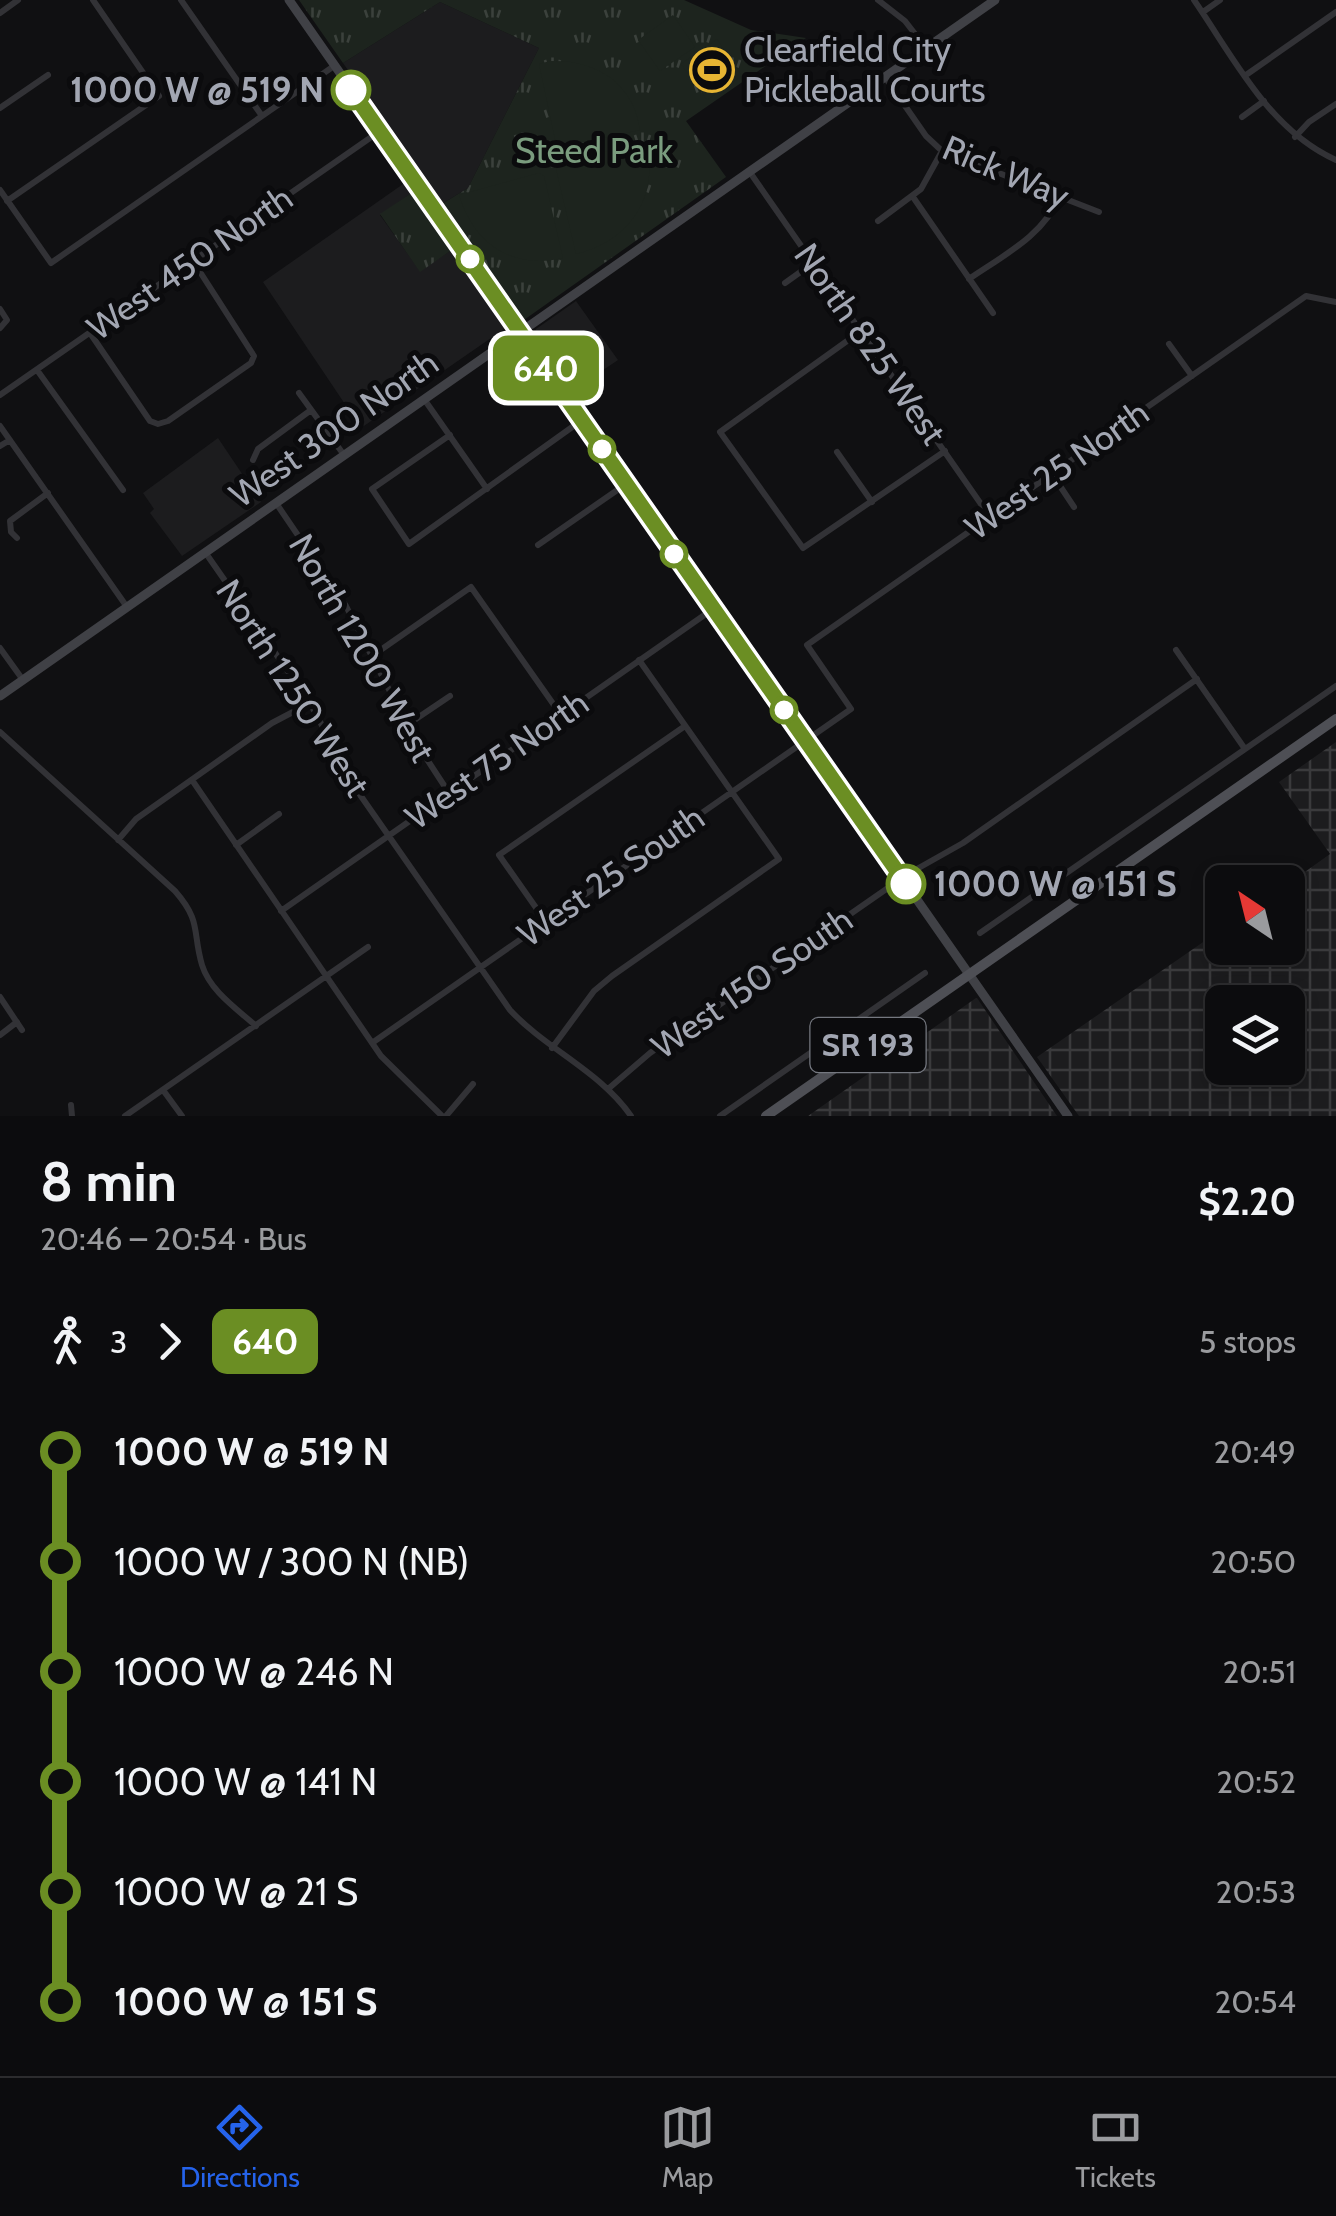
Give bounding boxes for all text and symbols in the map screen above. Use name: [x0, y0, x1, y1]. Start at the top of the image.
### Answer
place label: Clearfield City Pickleball Courts: [744, 28, 985, 111]
sports icon: Clearfield City Pickleball Courts: [689, 47, 735, 93]
place label: 1000 W @ 519 N: [70, 68, 324, 111]
marker: 1000 W @ 519 N: [332, 71, 370, 109]
street label: Rick Way: [936, 126, 1076, 217]
park label: Steed Park: [515, 129, 673, 172]
street label: West 450 North: [79, 176, 301, 349]
street label: North 825 West: [785, 235, 956, 453]
unlabelled marker: [457, 246, 483, 272]
line badge: 640: [488, 336, 604, 400]
street label: West 300 North: [221, 341, 446, 516]
text: 640: [513, 347, 579, 390]
street label: West 25 North: [957, 391, 1157, 549]
unlabelled marker: [589, 436, 615, 462]
street label: North 1200 West: [280, 526, 445, 769]
unlabelled marker: [661, 541, 687, 567]
street label: North 1250 West: [207, 571, 380, 804]
street label: West 75 North: [397, 681, 596, 838]
unlabelled marker: [771, 697, 797, 723]
street label: West 25 South: [509, 796, 712, 956]
place label: 1000 W @ 151 S: [934, 862, 1176, 905]
marker: 1000 W @ 151 S: [887, 865, 925, 903]
north arrow: [1205, 865, 1305, 965]
map controls: [1205, 865, 1305, 1085]
street label: West 150 South: [643, 898, 860, 1068]
button: layers: [1205, 985, 1305, 1085]
road number: SR 193: [810, 1018, 926, 1072]
text: 8 min: [40, 1148, 177, 1215]
text: $2.20: [1198, 1178, 1296, 1225]
text: 20:46 – 20:54 · Bus: [40, 1219, 307, 1258]
icon: walk: [40, 1314, 95, 1369]
icon: forward: [142, 1314, 197, 1369]
text: 640: [232, 1320, 298, 1363]
text: 3: [110, 1322, 127, 1361]
text: 5 stops: [1199, 1322, 1296, 1361]
text: 1000 W @ 519 N: [114, 1428, 389, 1475]
text: 20:49: [1214, 1432, 1296, 1471]
text: 1000 W / 300 N (NB): [114, 1538, 469, 1585]
text: 20:50: [1211, 1542, 1296, 1581]
text: 1000 W @ 246 N: [114, 1648, 394, 1695]
text: 20:51: [1222, 1652, 1296, 1691]
text: 1000 W @ 141 N: [114, 1758, 377, 1805]
text: 20:52: [1216, 1762, 1296, 1801]
text: 1000 W @ 21 S: [114, 1868, 358, 1915]
text: 20:53: [1216, 1872, 1296, 1911]
text: 1000 W @ 151 S: [114, 1978, 377, 2025]
text: 20:54: [1214, 1982, 1296, 2021]
tab: Directions: [180, 2100, 300, 2194]
tab: Map: [660, 2100, 715, 2194]
tab: Tickets: [1075, 2100, 1156, 2194]

